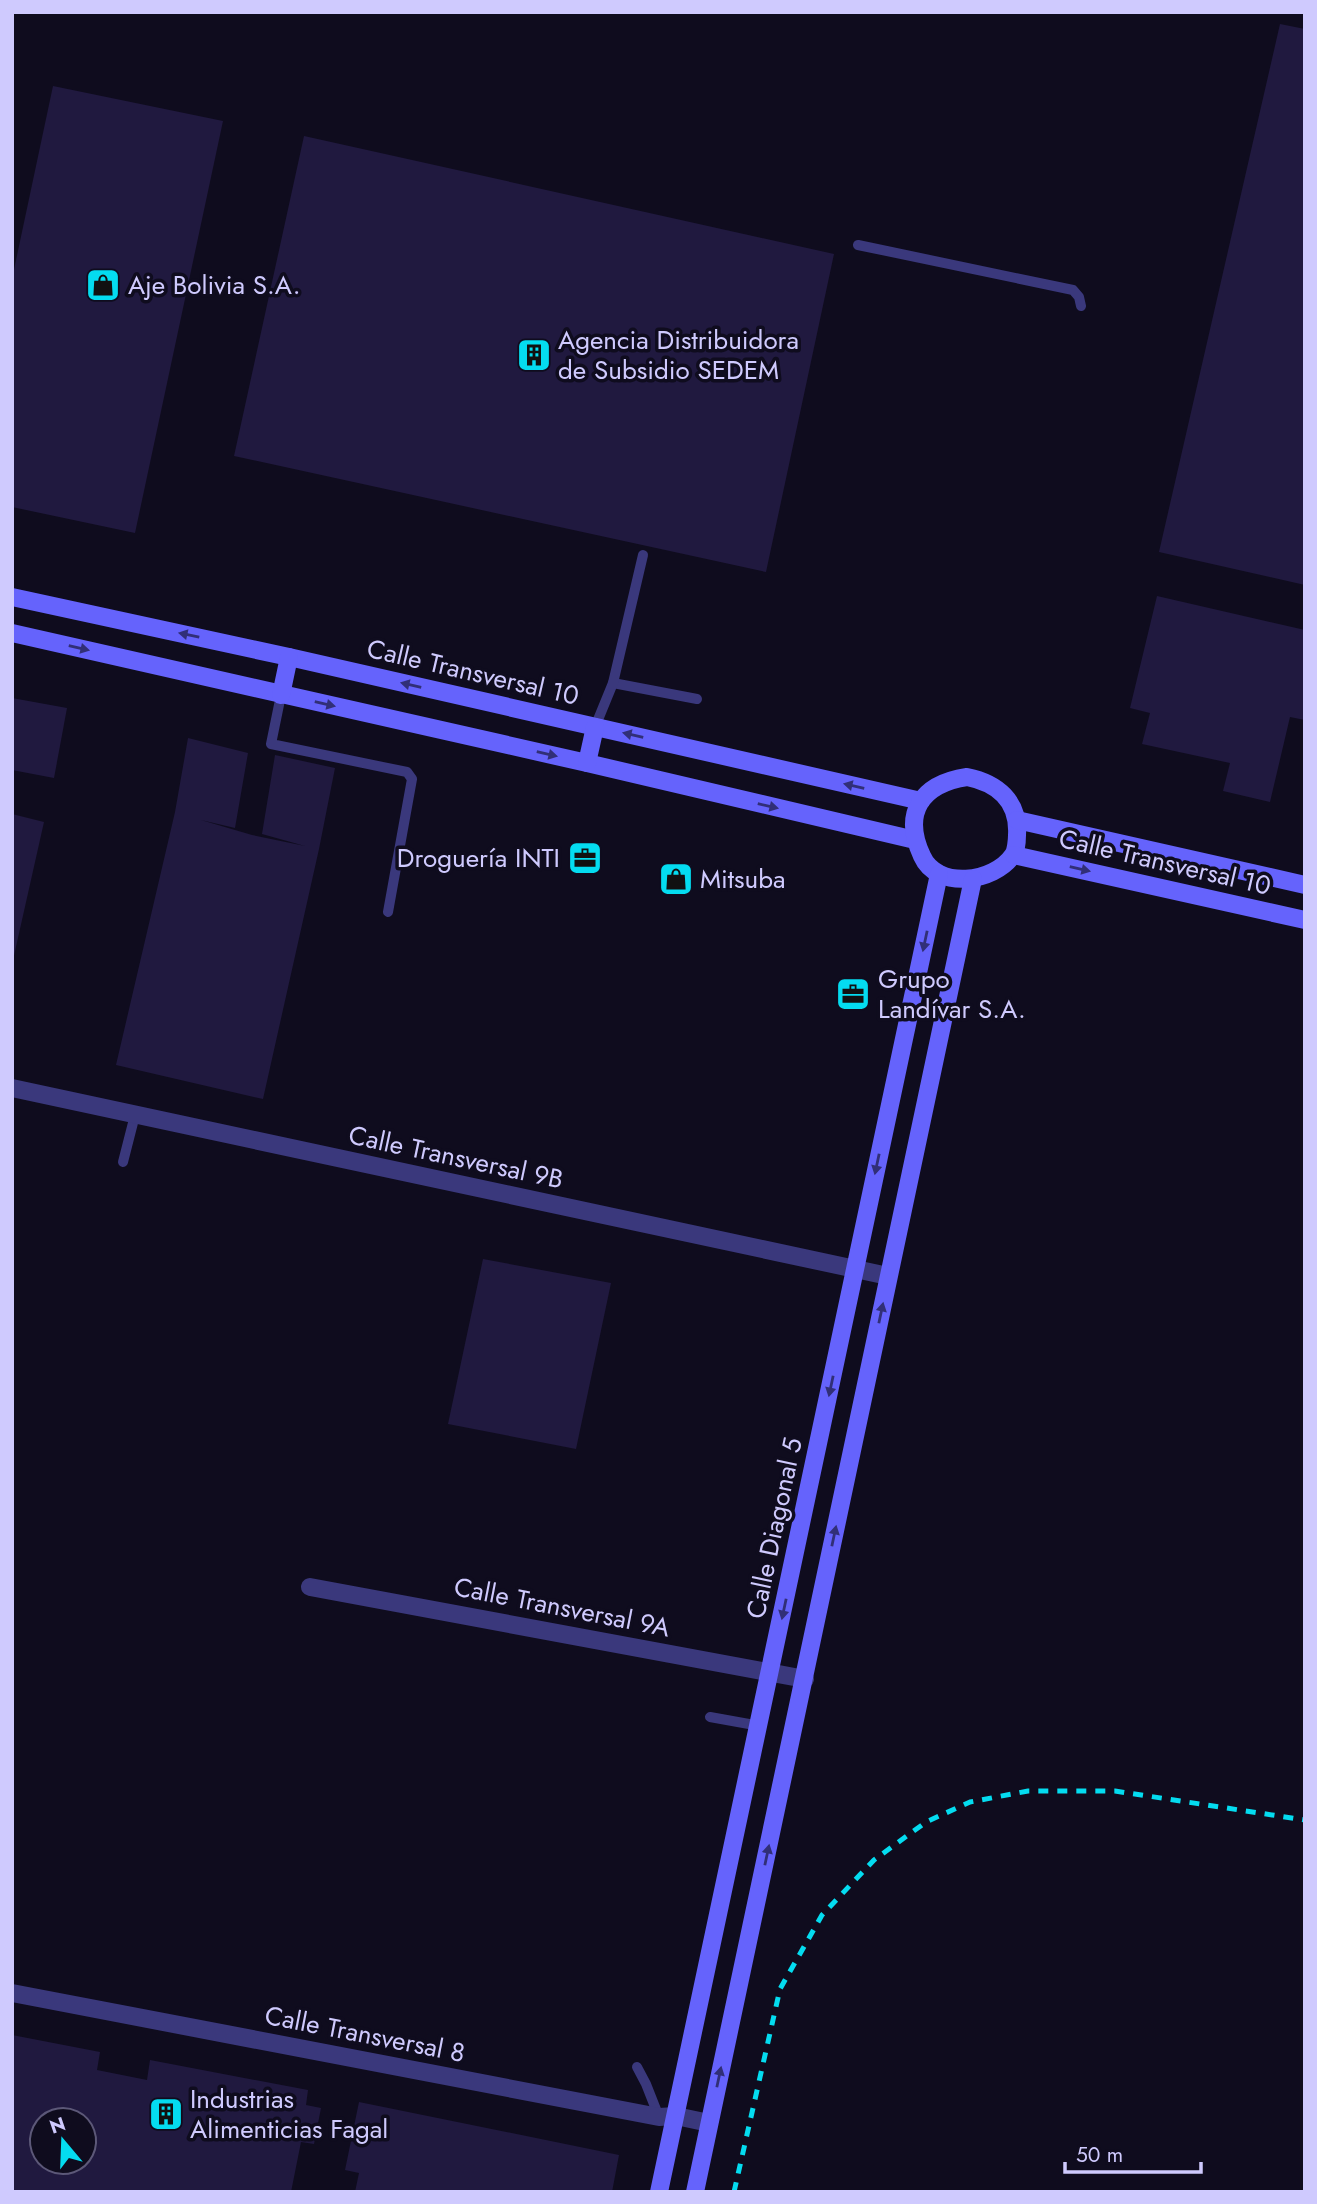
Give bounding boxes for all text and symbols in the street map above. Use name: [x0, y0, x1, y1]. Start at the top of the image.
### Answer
shop icon: Aje Bolivia S.A.: [84, 266, 122, 304]
place label: Aje Bolivia S.A.: [128, 266, 301, 304]
place label: Agencia Distribuidora de Subsidio SEDEM: [558, 321, 799, 389]
building icon: Agencia Distribuidora de Subsidio SEDEM: [515, 336, 553, 374]
street label: Calle Transversal 10: [363, 629, 583, 715]
one-way arrow: [178, 630, 200, 641]
one-way arrow: [68, 643, 90, 654]
one-way arrow: [400, 679, 422, 690]
one-way arrow: [314, 699, 336, 710]
one-way arrow: [622, 730, 644, 741]
one-way arrow: [536, 749, 558, 760]
one-way arrow: [843, 780, 865, 791]
one-way arrow: [757, 801, 779, 812]
street label: Calle Transversal 10: [1055, 819, 1275, 905]
place label: Droguería INTI: [397, 839, 560, 877]
office icon: Droguería INTI: [566, 839, 604, 877]
shop icon: Mitsuba: [657, 860, 695, 898]
place label: Mitsuba: [700, 860, 786, 898]
one-way arrow: [1069, 864, 1091, 875]
one-way arrow: [919, 930, 930, 952]
place label: Grupo Landívar S.A.: [878, 960, 1026, 1028]
office icon: Grupo Landívar S.A.: [834, 975, 872, 1013]
street label: Calle Transversal 9B: [345, 1116, 567, 1198]
one-way arrow: [872, 1153, 883, 1175]
one-way arrow: [875, 1302, 886, 1324]
one-way arrow: [825, 1375, 836, 1397]
street label: Calle Diagonal 5: [736, 1434, 812, 1622]
one-way arrow: [829, 1525, 840, 1547]
street label: Calle Transversal 9A: [451, 1567, 674, 1647]
one-way arrow: [779, 1598, 790, 1620]
one-way arrow: [761, 1844, 772, 1866]
street label: Calle Transversal 8: [262, 1996, 468, 2072]
one-way arrow: [713, 2066, 724, 2088]
place label: Industrias Alimenticias Fagal: [190, 2080, 388, 2148]
building icon: Industrias Alimenticias Fagal: [147, 2095, 185, 2133]
north arrow: [28, 2106, 98, 2176]
text: N: [46, 2110, 69, 2141]
scale bar: [1065, 2130, 1202, 2174]
text: 50 m: [1076, 2140, 1123, 2170]

